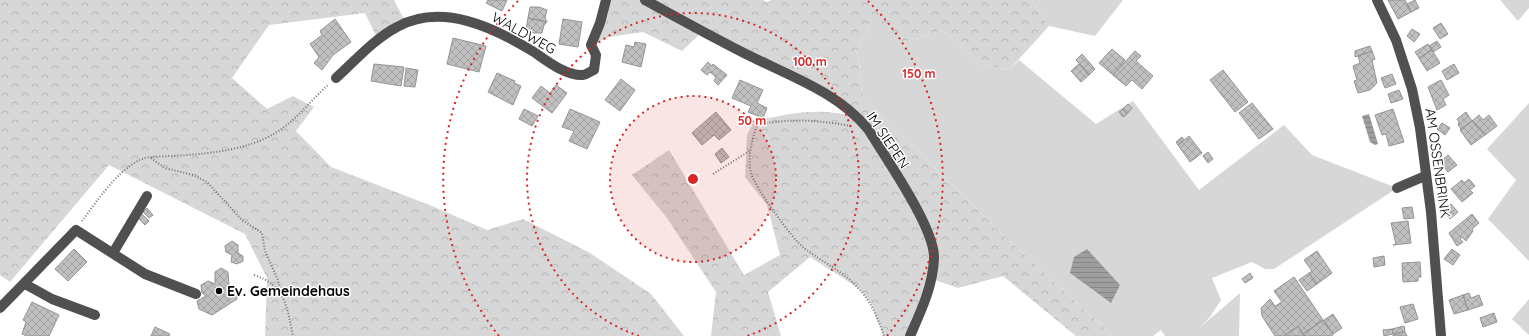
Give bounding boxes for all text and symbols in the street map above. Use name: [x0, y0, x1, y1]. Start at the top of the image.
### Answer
street label: WALDWEG: [489, 8, 559, 58]
text: 100 m: [793, 54, 827, 69]
text: 150 m: [902, 66, 936, 81]
street label: AM OSSENBRINK: [1421, 107, 1455, 219]
street label: IM SIEPEN: [862, 108, 914, 172]
text: 50 m: [738, 113, 766, 128]
centre of rings: [686, 172, 700, 186]
place label: Ev. Gemeindehaus: [227, 282, 350, 300]
marker: Ev. Gemeindehaus: [214, 286, 224, 296]

